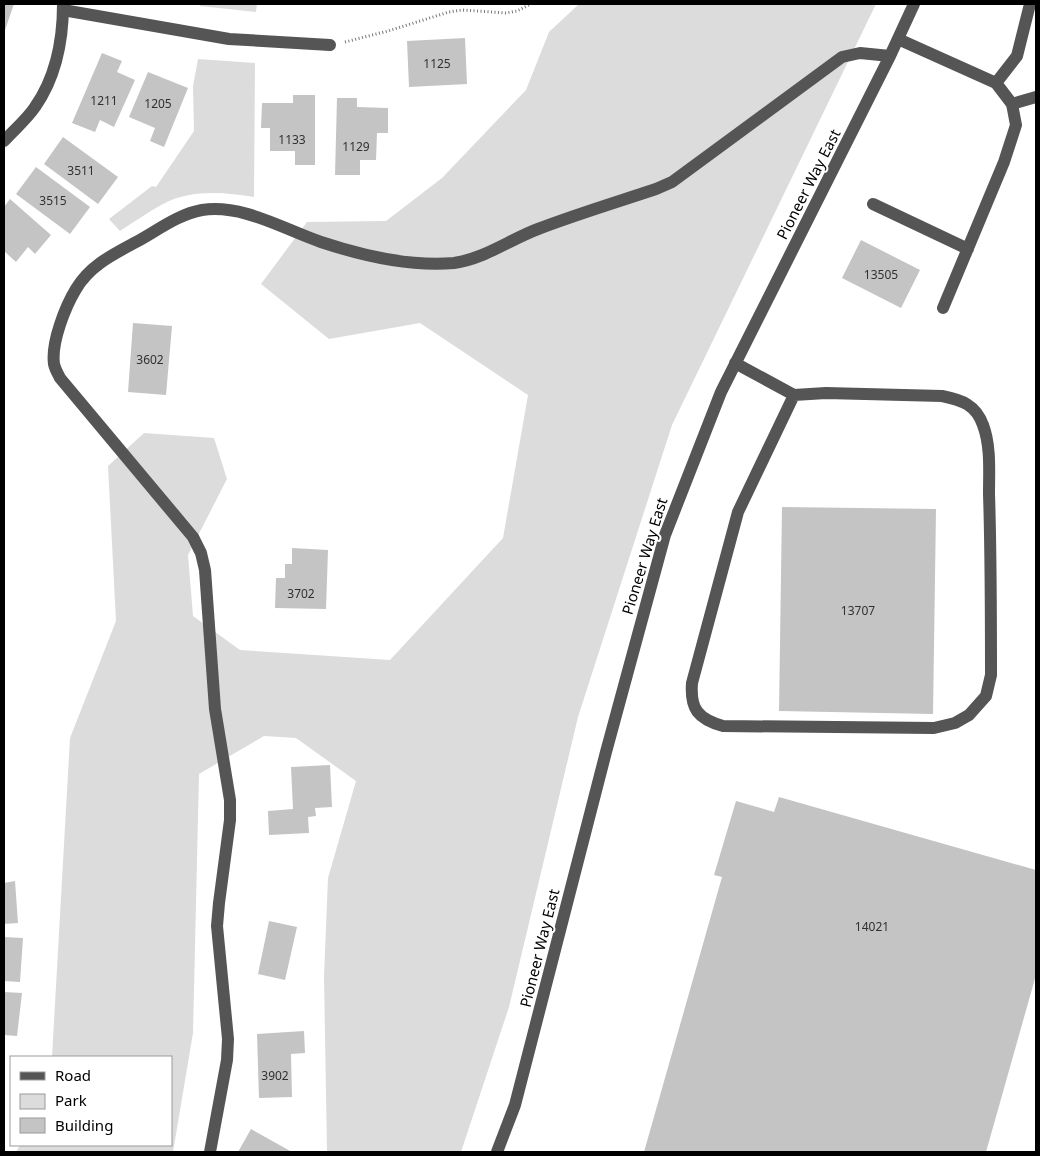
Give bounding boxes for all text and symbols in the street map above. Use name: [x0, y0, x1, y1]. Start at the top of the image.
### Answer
house number: 1125: [423, 55, 451, 72]
house number: 1211: [90, 92, 118, 109]
house number: 1205: [144, 95, 172, 112]
street label: Pioneer Way East: [772, 125, 845, 243]
house number: 1133: [278, 131, 306, 148]
house number: 1129: [342, 138, 370, 155]
house number: 3511: [67, 162, 95, 179]
house number: 3515: [39, 192, 67, 209]
house number: 13505: [864, 266, 898, 283]
house number: 3602: [136, 351, 164, 368]
street label: Pioneer Way East: [617, 495, 671, 617]
house number: 3702: [287, 585, 315, 602]
house number: 13707: [841, 602, 875, 619]
street label: Pioneer Way East: [515, 886, 564, 1009]
house number: 14021: [855, 918, 889, 935]
legend: [10, 1056, 172, 1146]
text: Road: [55, 1065, 91, 1085]
house number: 3902: [261, 1067, 289, 1084]
text: Park: [55, 1090, 87, 1110]
text: Building: [55, 1115, 113, 1135]

